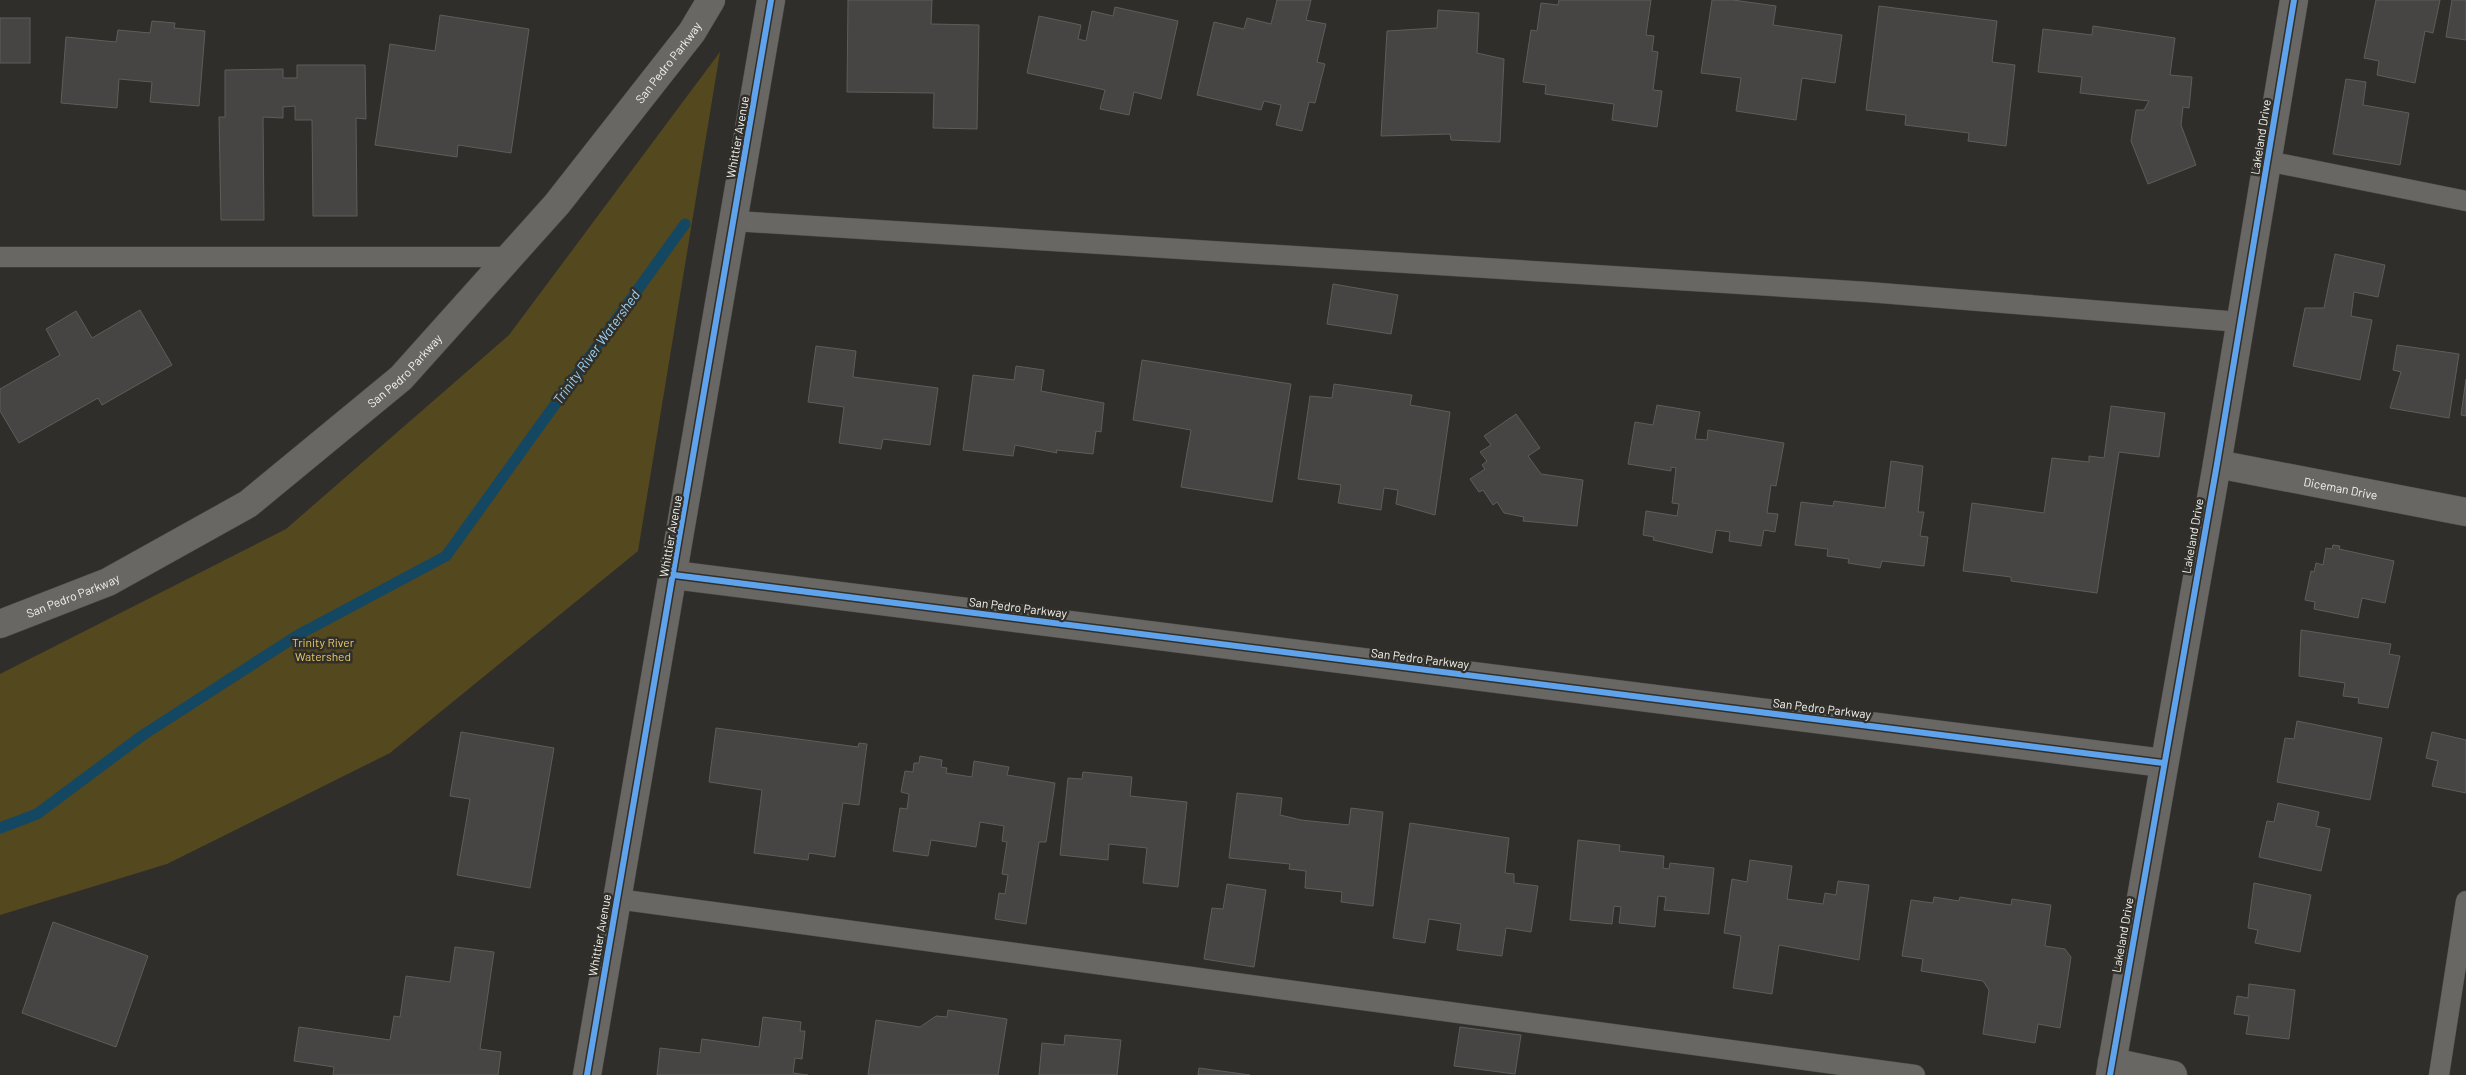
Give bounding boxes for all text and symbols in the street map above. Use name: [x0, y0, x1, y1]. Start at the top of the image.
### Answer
street label: San Pedro Parkway: [632, 19, 704, 106]
street label: Whittier Avenue: [723, 95, 751, 179]
street label: Lakeland Drive: [2247, 98, 2273, 176]
water label: Trinity River Watershed: [549, 286, 643, 407]
street label: San Pedro Parkway: [364, 330, 445, 410]
street label: Diceman Drive: [2303, 474, 2379, 502]
street label: Whittier Avenue: [656, 494, 684, 578]
street label: Lakeland Drive: [2178, 497, 2206, 575]
street label: San Pedro Parkway: [24, 570, 122, 620]
street label: San Pedro Parkway: [968, 594, 1068, 620]
park label: Trinity River Watershed: [292, 635, 355, 663]
street label: San Pedro Parkway: [1370, 645, 1470, 671]
street label: San Pedro Parkway: [1772, 695, 1872, 721]
street label: Whittier Avenue: [585, 893, 613, 977]
street label: Lakeland Drive: [2108, 896, 2136, 974]

